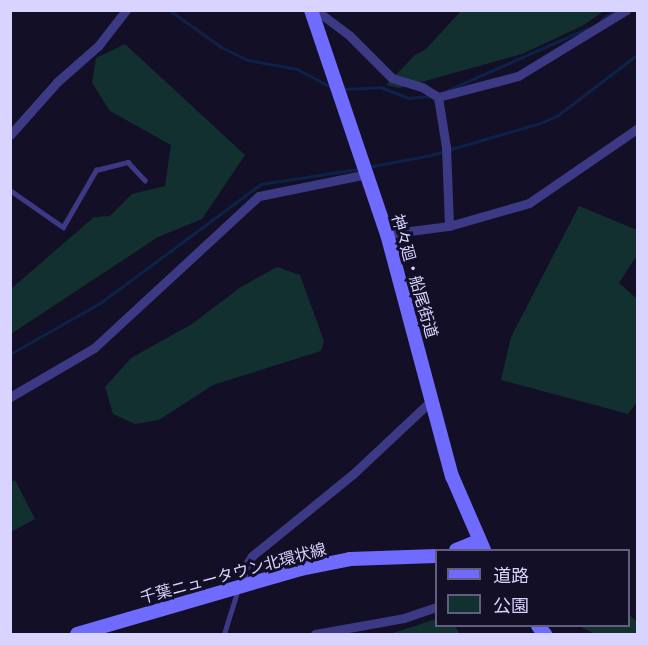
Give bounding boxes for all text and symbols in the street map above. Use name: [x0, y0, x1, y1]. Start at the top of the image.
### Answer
street label: 神々廻・船尾街道: [388, 212, 442, 340]
street label: 千葉ニュータウン北環状線: [138, 539, 328, 607]
legend: [435, 549, 630, 627]
text: 道路: [493, 563, 529, 587]
text: 公園: [493, 593, 529, 617]

